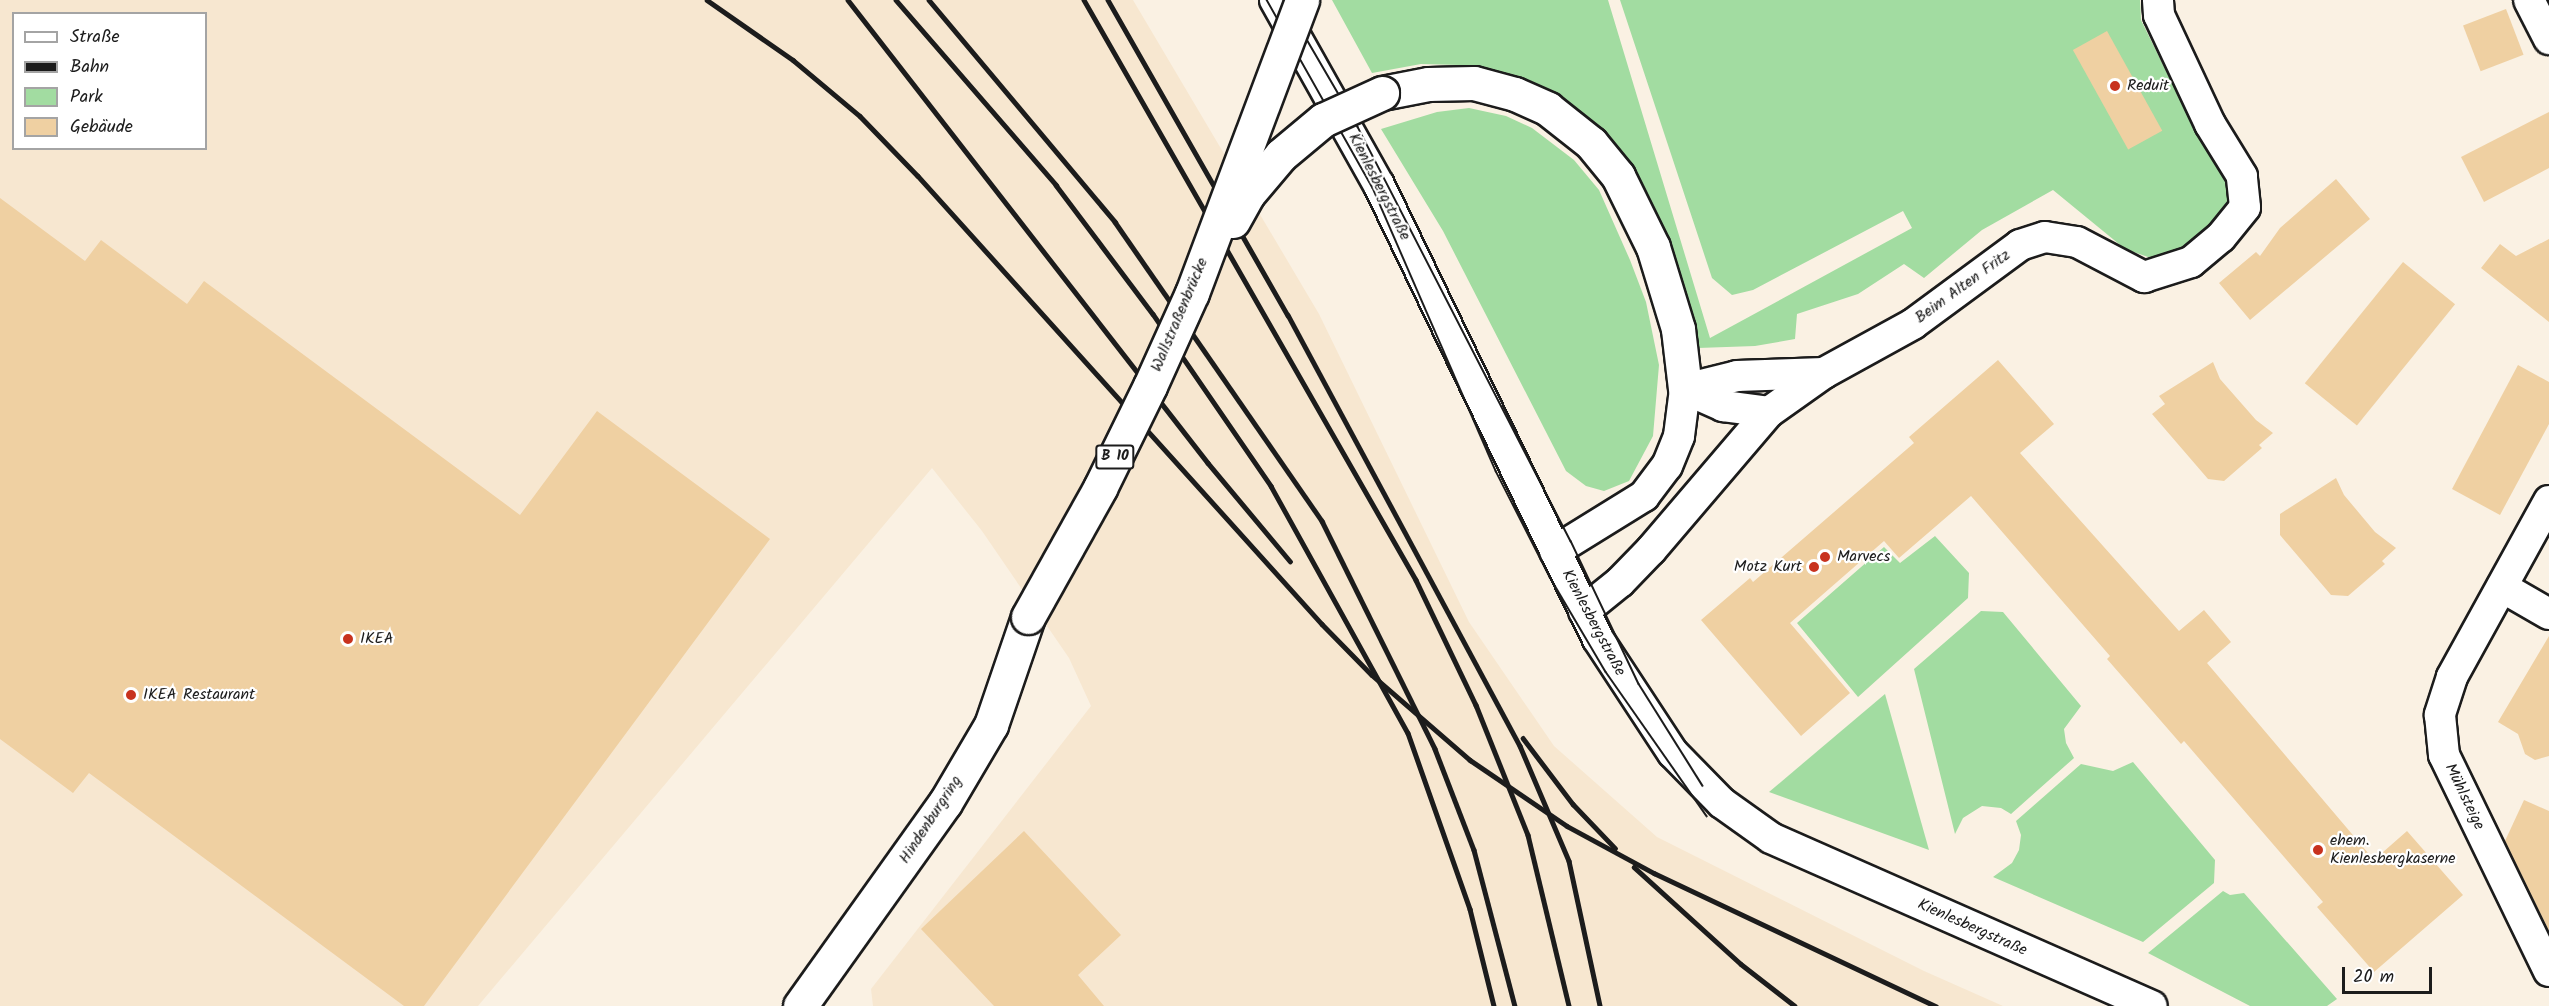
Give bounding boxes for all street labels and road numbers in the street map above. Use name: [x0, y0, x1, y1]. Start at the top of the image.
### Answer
street label: Kienlesbergstraße: [1344, 130, 1414, 244]
street label: Beim Alten Fritz: [1912, 246, 2014, 328]
street label: Wallstraßenbrücke: [1147, 255, 1213, 375]
road number: B 10: [1094, 445, 1136, 469]
street label: Kienlesbergstraße: [1557, 566, 1629, 680]
street label: Mühlsteige: [2440, 761, 2488, 833]
street label: Hindenburgring: [895, 772, 967, 868]
street label: Kienlesbergstraße: [1914, 895, 2030, 961]

